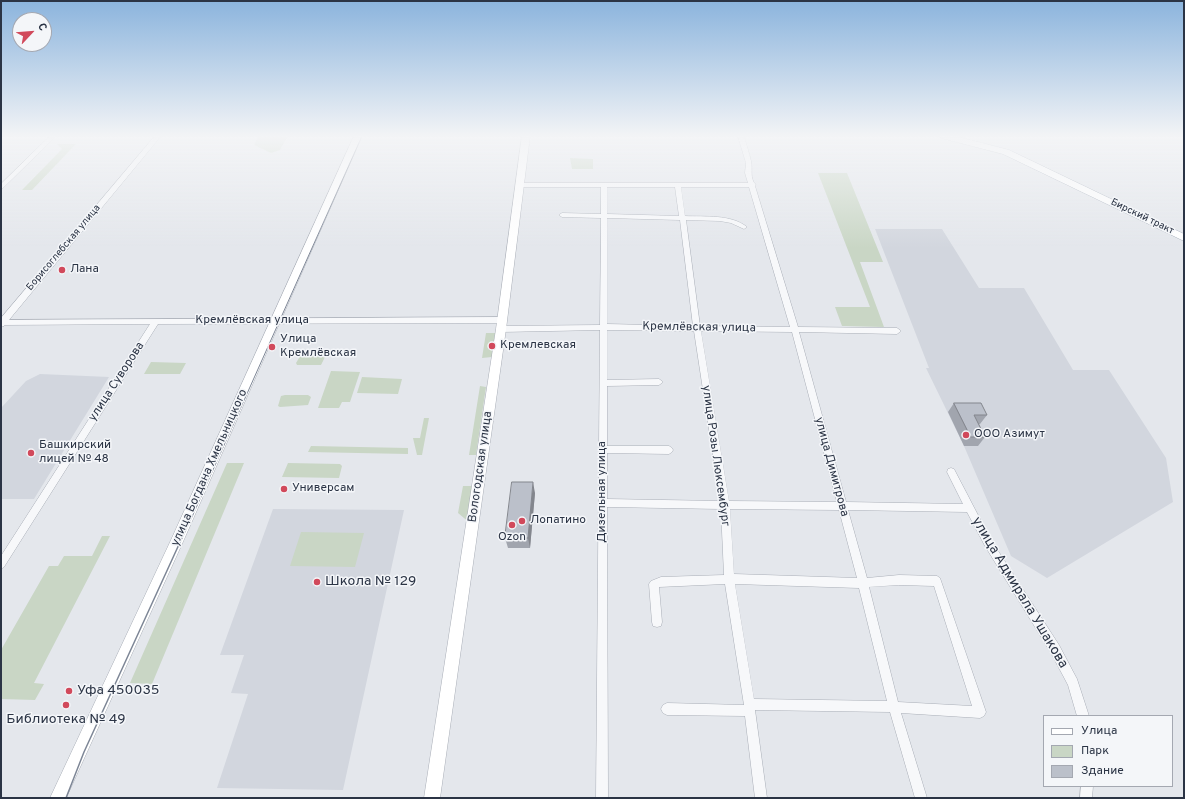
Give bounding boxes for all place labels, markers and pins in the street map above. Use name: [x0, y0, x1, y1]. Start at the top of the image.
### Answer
place label: Лана: [70, 263, 99, 277]
marker: Лана: [57, 265, 67, 275]
place label: Улица Кремлёвская: [280, 333, 356, 361]
place label: Кремлевская: [500, 339, 576, 353]
marker: Кремлевская: [487, 341, 497, 351]
marker: Улица Кремлёвская: [267, 342, 277, 352]
place label: ООО Азимут: [974, 428, 1045, 442]
marker: ООО Азимут: [961, 430, 971, 440]
place label: Башкирский лицей № 48: [39, 439, 111, 467]
marker: Башкирский лицей № 48: [26, 448, 36, 458]
place label: Универсам: [292, 482, 354, 496]
marker: Универсам: [279, 484, 289, 494]
place label: Лопатино: [530, 514, 586, 528]
marker: Лопатино: [517, 516, 527, 526]
marker: Ozon: [507, 520, 517, 530]
place label: Ozon: [498, 531, 526, 545]
place label: Школа № 129: [325, 574, 416, 590]
marker: Школа № 129: [312, 577, 322, 587]
place label: Уфа 450035: [77, 683, 160, 699]
marker: Уфа 450035: [64, 686, 74, 696]
marker: Библиотека № 49: [61, 700, 71, 710]
place label: Библиотека № 49: [6, 712, 126, 728]

